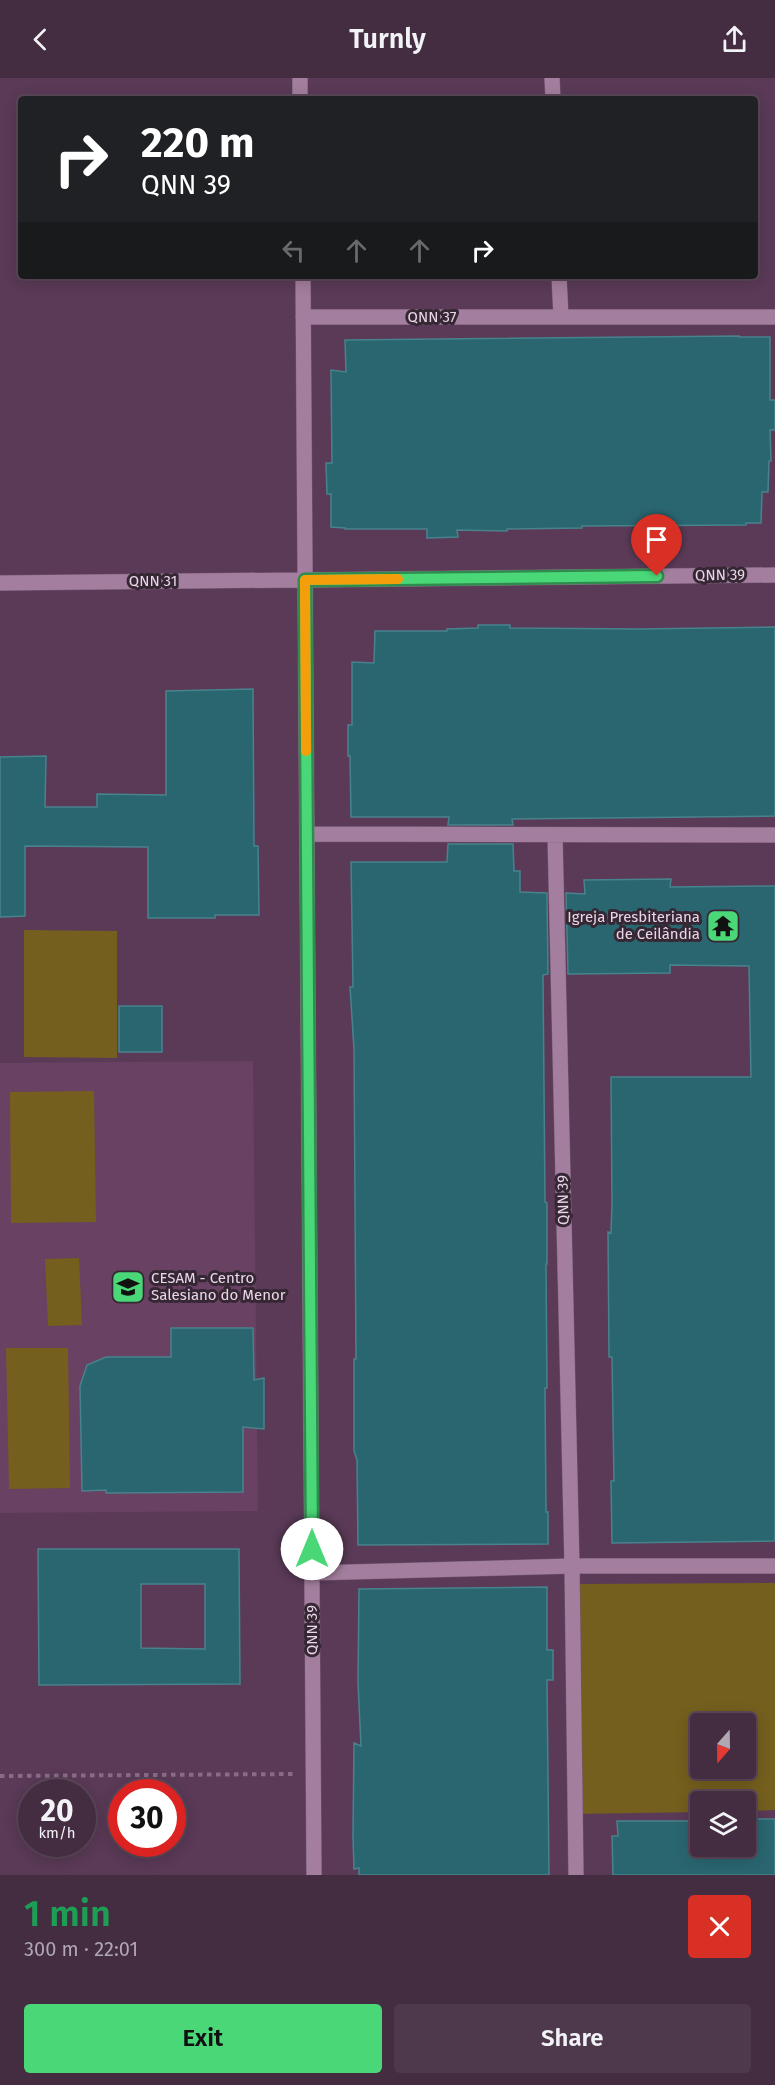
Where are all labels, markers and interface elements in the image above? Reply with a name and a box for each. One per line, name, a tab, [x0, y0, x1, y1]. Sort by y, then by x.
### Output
icon: back	[24, 23, 57, 56]
text: Turnly	[349, 23, 426, 55]
icon: share	[718, 23, 751, 56]
text: 220 m	[141, 118, 254, 168]
icon: right	[42, 120, 120, 198]
text: QNN 39	[141, 169, 231, 201]
icon: left	[277, 234, 310, 267]
icon: ahead	[340, 234, 373, 267]
icon: ahead	[403, 234, 436, 267]
icon: right	[466, 234, 499, 267]
street label: QNN 37	[408, 308, 457, 326]
pin	[631, 514, 682, 576]
icon: arrive	[640, 523, 673, 556]
street label: QNN 39	[695, 566, 745, 584]
street label: QNN 31	[129, 572, 177, 590]
place label: Igreja Presbiteriana de Ceilândia	[567, 908, 700, 943]
temple icon: Igreja Presbiteriana de Ceilândia	[705, 908, 741, 944]
street label: QNN 39	[554, 1175, 572, 1225]
school or university icon: CESAM - Centro Salesiano do Menor	[110, 1269, 146, 1305]
place label: CESAM - Centro Salesiano do Menor	[151, 1269, 286, 1304]
position arrow	[280, 1517, 344, 1581]
street label: QNN 39	[303, 1605, 321, 1655]
north arrow	[690, 1713, 756, 1779]
map controls	[690, 1713, 756, 1857]
speed limit sign: 30	[108, 1779, 186, 1857]
button: layers	[690, 1791, 756, 1857]
text: 20	[40, 1793, 74, 1829]
text: km/h	[38, 1824, 76, 1842]
text: 1 min	[24, 1892, 111, 1936]
button: close	[688, 1895, 751, 1958]
text: 300 m · 22:01	[24, 1937, 138, 1961]
button: Exit	[24, 2004, 382, 2073]
button: Share	[394, 2004, 751, 2073]

